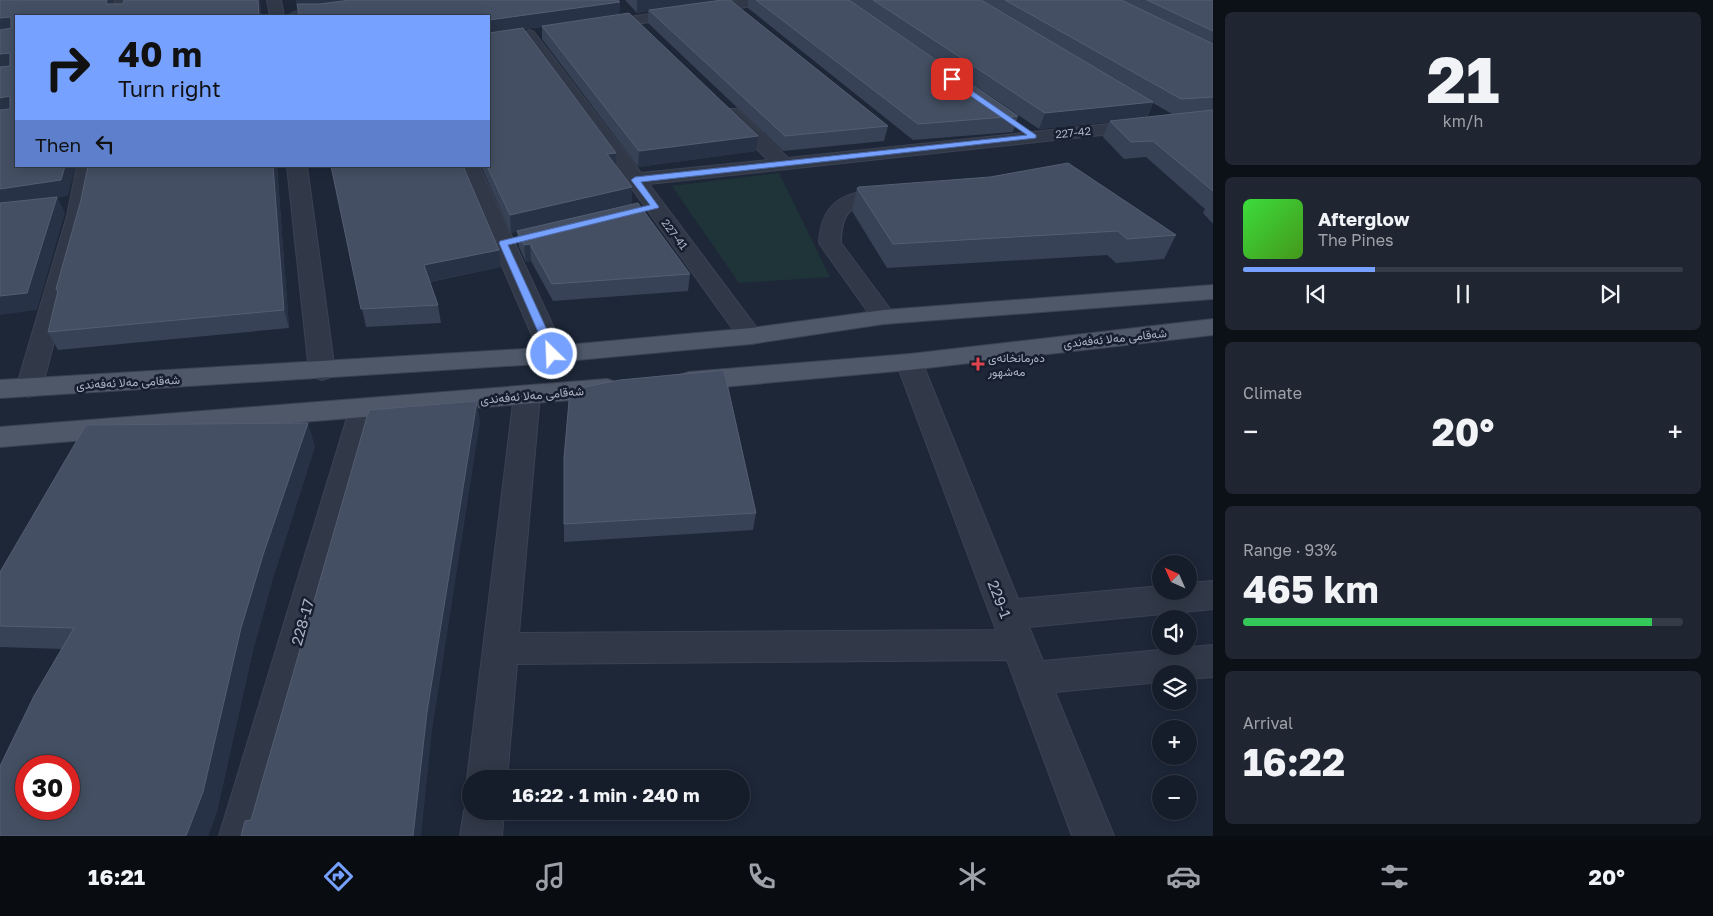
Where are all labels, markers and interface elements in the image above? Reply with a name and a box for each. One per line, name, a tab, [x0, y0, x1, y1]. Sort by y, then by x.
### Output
text: 40 m	[118, 33, 202, 75]
icon: right	[35, 35, 100, 100]
text: 21	[1426, 39, 1500, 117]
pin	[931, 58, 973, 100]
icon: arrive	[938, 65, 966, 93]
text: Turn right	[118, 75, 221, 102]
text: km/h	[1443, 111, 1483, 131]
street label: 227-42	[1054, 124, 1092, 140]
icon: left	[91, 130, 119, 158]
text: Then	[35, 133, 81, 156]
text: Afterglow	[1318, 207, 1409, 230]
street label: 227-41	[659, 216, 691, 252]
text: The Pines	[1318, 230, 1393, 250]
icon: previous	[1302, 280, 1330, 308]
icon: pause	[1449, 280, 1477, 308]
icon: next	[1596, 280, 1624, 308]
street label: شەقامی مەلا ئەفەندی	[1062, 325, 1168, 352]
position arrow	[525, 327, 577, 379]
place label: دەرمانخانەی مەشهور	[987, 350, 1045, 380]
marker: دەرمانخانەی مەشهور	[972, 358, 984, 370]
street label: شەقامی مەلا ئەفەندی	[76, 372, 180, 393]
street label: شەقامی مەلا ئەفەندی	[480, 383, 585, 408]
text: Climate	[1243, 383, 1302, 403]
text: 20°	[1432, 409, 1494, 454]
text: −	[1243, 415, 1258, 448]
text: +	[1668, 415, 1683, 448]
text: Range · 93%	[1243, 540, 1337, 560]
north arrow	[1152, 555, 1198, 600]
map controls	[1152, 555, 1197, 820]
text: 465 km	[1243, 566, 1379, 611]
street label: 229-1	[985, 577, 1015, 621]
street label: 228-17	[287, 597, 317, 647]
button: sound	[1152, 610, 1197, 655]
button: layers	[1152, 665, 1197, 710]
text: Arrival	[1243, 713, 1293, 733]
button: +	[1152, 720, 1197, 765]
text: 16:22	[1243, 739, 1345, 784]
speed limit sign: 30	[15, 755, 80, 820]
button: −	[1152, 775, 1197, 820]
text: 16:22 · 1 min · 240 m	[512, 783, 700, 806]
icon: directions	[321, 859, 356, 894]
icon: music	[533, 859, 568, 894]
icon: phone	[744, 859, 779, 894]
icon: climate	[955, 859, 990, 894]
icon: car	[1166, 859, 1201, 894]
icon: filters	[1377, 859, 1412, 894]
text: 16:21	[88, 863, 145, 890]
text: 20°	[1589, 863, 1625, 890]

